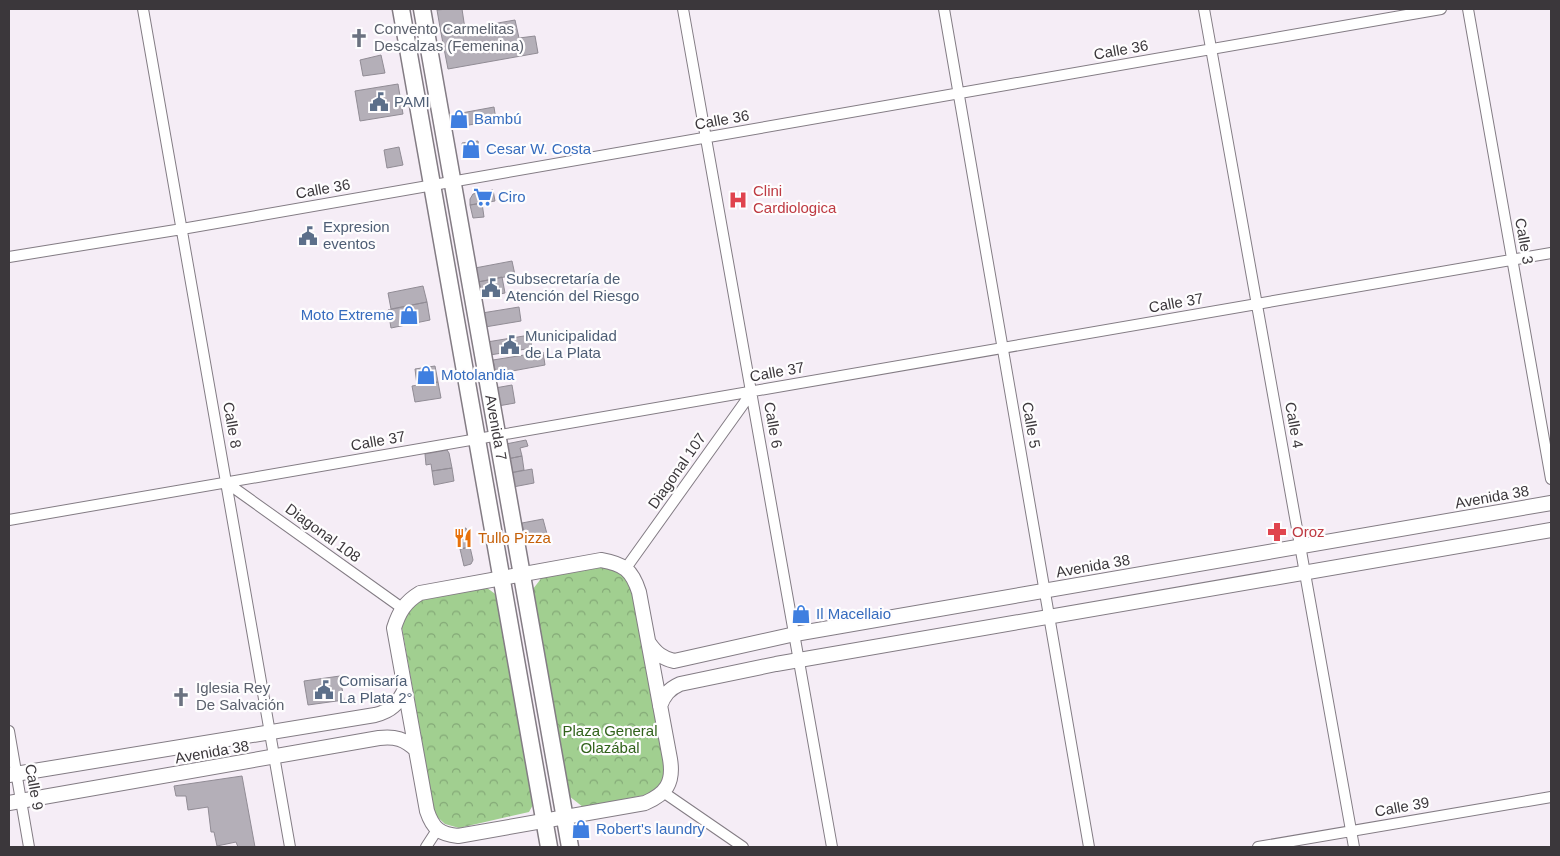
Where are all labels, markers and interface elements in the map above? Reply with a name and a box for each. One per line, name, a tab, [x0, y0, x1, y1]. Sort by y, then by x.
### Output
place label: Convento Carmelitas Descalzas (Femenina)	[374, 20, 524, 54]
church icon: Convento Carmelitas Descalzas (Femenina)	[348, 27, 370, 49]
street label: Calle 36	[1092, 36, 1149, 63]
public building icon: PAMI	[368, 91, 390, 113]
place label: PAMI	[394, 93, 430, 110]
street label: Calle 36	[693, 106, 750, 133]
shop icon: Bambú	[448, 108, 470, 130]
place label: Bambú	[474, 110, 522, 127]
shop icon: Cesar W. Costa	[460, 138, 482, 160]
place label: Cesar W. Costa	[486, 140, 592, 157]
street label: Calle 36	[294, 175, 351, 202]
place label: Clini Cardiologica	[753, 182, 837, 216]
supermarket icon: Ciro	[472, 186, 494, 208]
place label: Ciro	[498, 188, 526, 205]
hospital icon: Clini Cardiologica	[727, 189, 749, 211]
street label: Calle 3	[1512, 216, 1537, 265]
place label: Expresion eventos	[323, 218, 390, 252]
public building icon: Expresion eventos	[297, 225, 319, 247]
place label: Subsecretaría de Atención del Riesgo	[506, 270, 639, 304]
public building icon: Subsecretaría de Atención del Riesgo	[480, 277, 502, 299]
street label: Calle 37	[1147, 289, 1204, 316]
shop icon: Moto Extreme	[398, 304, 420, 326]
place label: Moto Extreme	[301, 306, 394, 323]
place label: Municipalidad de La Plata	[525, 327, 617, 361]
public building icon: Municipalidad de La Plata	[499, 334, 521, 356]
street label: Calle 37	[748, 358, 805, 385]
shop icon: Motolandia	[415, 364, 437, 386]
place label: Motolandia	[441, 366, 515, 383]
street label: Avenida 7	[482, 393, 511, 462]
street label: Calle 8	[220, 400, 245, 449]
street label: Calle 6	[761, 400, 786, 449]
street label: Calle 5	[1019, 400, 1044, 449]
street label: Calle 4	[1282, 400, 1307, 449]
street label: Calle 37	[349, 427, 406, 454]
street label: Diagonal 107	[644, 430, 709, 512]
street label: Avenida 38	[1454, 482, 1530, 511]
street label: Diagonal 108	[283, 500, 364, 565]
pharmacy icon: Oroz	[1266, 521, 1288, 543]
place label: Oroz	[1292, 523, 1325, 540]
restaurant icon: Tullo Pizza	[452, 527, 474, 549]
place label: Tullo Pizza	[478, 529, 551, 546]
street label: Avenida 38	[1055, 551, 1131, 580]
shop icon: Il Macellaio	[790, 603, 812, 625]
place label: Il Macellaio	[816, 605, 891, 622]
place label: Comisaría La Plata 2°	[339, 672, 413, 706]
place label: Iglesia Rey De Salvación	[196, 679, 284, 713]
public building icon: Comisaría La Plata 2°	[313, 679, 335, 701]
church icon: Iglesia Rey De Salvación	[170, 686, 192, 708]
park label: Plaza General Olazábal	[562, 722, 658, 756]
street label: Avenida 38	[174, 737, 250, 766]
street label: Calle 9	[22, 762, 47, 811]
street label: Calle 39	[1373, 793, 1430, 820]
shop icon: Robert's laundry	[570, 818, 592, 840]
place label: Robert's laundry	[596, 820, 705, 837]

